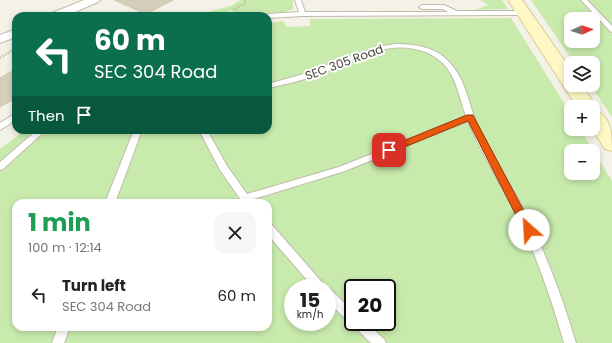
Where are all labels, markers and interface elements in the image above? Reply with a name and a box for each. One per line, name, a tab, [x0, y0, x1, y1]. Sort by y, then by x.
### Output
north arrow	[564, 12, 600, 48]
map controls	[564, 12, 600, 180]
text: 60 m	[94, 21, 166, 60]
icon: left	[28, 28, 80, 80]
street label: SEC 305 Road	[302, 40, 386, 84]
button: layers	[564, 56, 600, 92]
text: SEC 304 Road	[94, 59, 217, 84]
button: +	[564, 100, 600, 136]
icon: arrive	[73, 104, 95, 126]
text: Then	[28, 105, 65, 126]
pin	[372, 133, 406, 167]
icon: arrive	[378, 139, 400, 161]
button: −	[564, 144, 600, 180]
text: 1 min	[28, 206, 91, 239]
position arrow	[508, 209, 550, 251]
button: close	[214, 212, 256, 254]
text: 100 m · 12:14	[28, 238, 102, 257]
text: Turn left	[62, 275, 126, 296]
speed limit sign: 20	[344, 279, 396, 331]
icon: left	[28, 284, 50, 306]
text: 60 m	[218, 285, 256, 306]
text: 15	[300, 286, 320, 314]
text: SEC 304 Road	[62, 297, 151, 316]
text: km/h	[297, 307, 323, 322]

